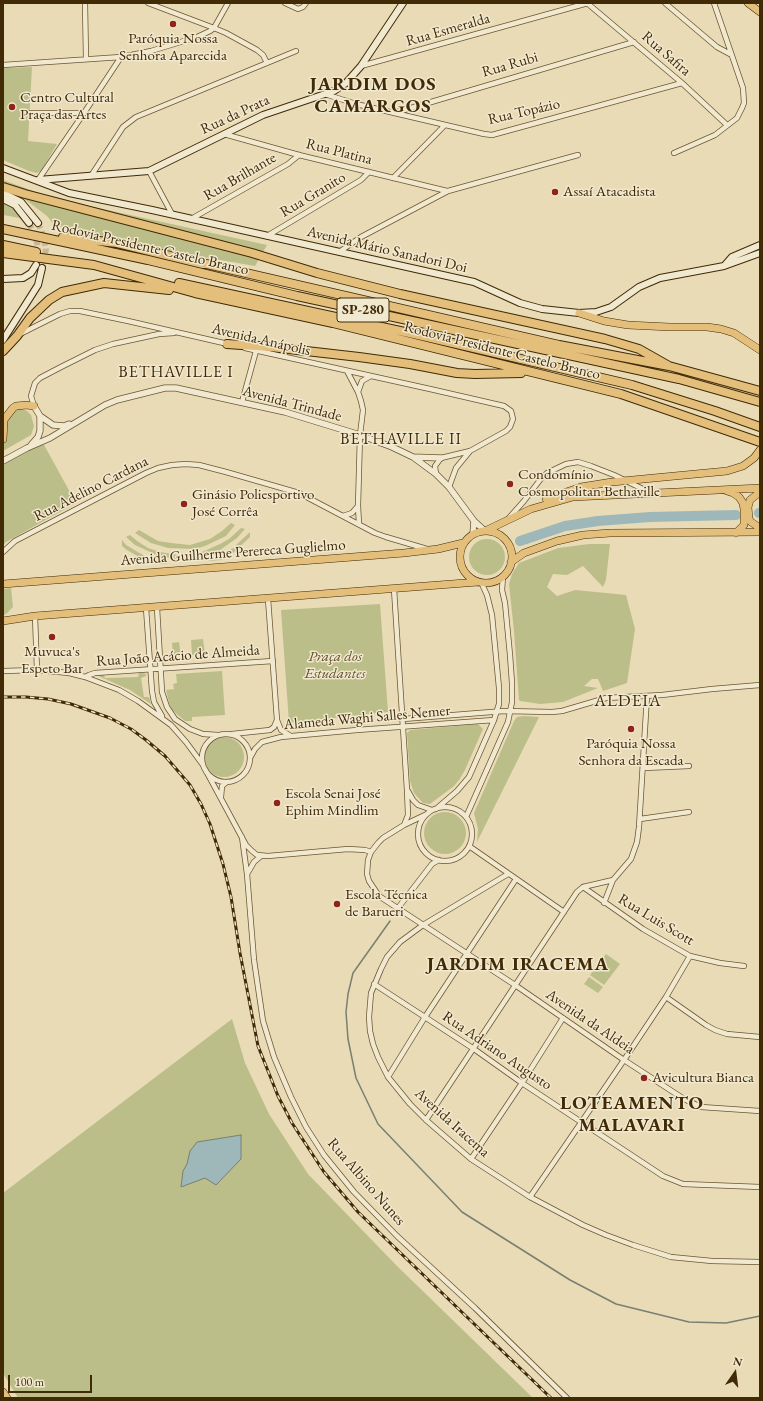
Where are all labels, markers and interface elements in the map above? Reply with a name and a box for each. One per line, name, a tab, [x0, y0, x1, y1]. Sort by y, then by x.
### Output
street label: Rua Esmeralda	[404, 9, 492, 51]
marker: Paróquia Nossa Senhora Aparecida	[168, 19, 178, 29]
street label: Rua Safira	[638, 28, 694, 80]
place label: Paróquia Nossa Senhora Aparecida	[119, 30, 227, 65]
street label: Rua Rubi	[480, 48, 540, 82]
district label: JARDIM DOS CAMARGOS	[309, 74, 437, 118]
place label: Centro Cultural Praça das Artes	[20, 89, 114, 124]
street label: Rua da Prata	[198, 91, 272, 139]
street label: Rua Topázio	[486, 95, 562, 129]
marker: Centro Cultural Praça das Artes	[7, 102, 17, 112]
street label: Rua Platina	[304, 135, 374, 169]
street label: Rua Brilhante	[200, 149, 280, 205]
street label: Rua Granito	[277, 168, 349, 222]
place label: Assaí Atacadista	[563, 183, 655, 201]
marker: Assaí Atacadista	[550, 187, 560, 197]
street label: Rodovia Presidente Castelo Branco	[50, 217, 250, 279]
street label: Avenida Mário Sanadori Doi	[305, 223, 469, 277]
road number: SP-280	[337, 298, 389, 322]
street label: Rodovia Presidente Castelo Branco	[402, 318, 602, 384]
street label: Avenida Anápolis	[210, 320, 312, 360]
district label: BETHAVILLE I	[118, 363, 234, 383]
street label: Avenida Trindade	[241, 382, 343, 426]
district label: BETHAVILLE II	[340, 430, 462, 450]
street label: Rua Adelino Cardana	[31, 452, 151, 526]
place label: Condomínio Cosmopolitan Bethaville	[518, 466, 660, 501]
marker: Condomínio Cosmopolitan Bethaville	[505, 479, 515, 489]
place label: Ginásio Poliesportivo José Corrêa	[192, 486, 314, 521]
marker: Ginásio Poliesportivo José Corrêa	[179, 499, 189, 509]
street label: Avenida Guilherme Perereca Guglielmo	[120, 536, 346, 570]
marker: Muvuca's Espeto Bar	[47, 632, 57, 642]
street label: Rua João Acácio de Almeida	[96, 641, 260, 671]
place label: Muvuca's Espeto Bar	[21, 643, 83, 678]
park label: Praça dos Estudantes	[305, 648, 365, 683]
district label: ALDEIA	[594, 691, 662, 711]
street label: Alameda Waghi Salles Nemer	[283, 702, 451, 734]
marker: Paróquia Nossa Senhora da Escada	[626, 724, 636, 734]
place label: Paróquia Nossa Senhora da Escada	[578, 735, 684, 770]
place label: Escola Senai José Ephim Mindlim	[285, 785, 381, 820]
marker: Escola Senai José Ephim Mindlim	[272, 798, 282, 808]
place label: Escola Técnica de Barueri	[345, 886, 427, 921]
street label: Rua Luis Scott	[615, 890, 697, 950]
marker: Escola Técnica de Barueri	[332, 899, 342, 909]
district label: JARDIM IRACEMA	[427, 954, 609, 976]
street label: Avenida da Aldeia	[542, 986, 638, 1058]
street label: Rua Adriano Augusto	[439, 1008, 555, 1094]
place label: Avicultura Bianca	[652, 1069, 754, 1087]
marker: Avicultura Bianca	[639, 1073, 649, 1083]
street label: Avenida Iracema	[411, 1085, 493, 1161]
district label: LOTEAMENTO MALAVARI	[560, 1093, 704, 1137]
street label: Rua Albino Nunes	[323, 1135, 409, 1229]
north arrow	[715, 1353, 755, 1393]
text: N	[732, 1353, 744, 1369]
scale bar	[10, 1367, 94, 1393]
text: 100 m	[15, 1374, 44, 1390]

